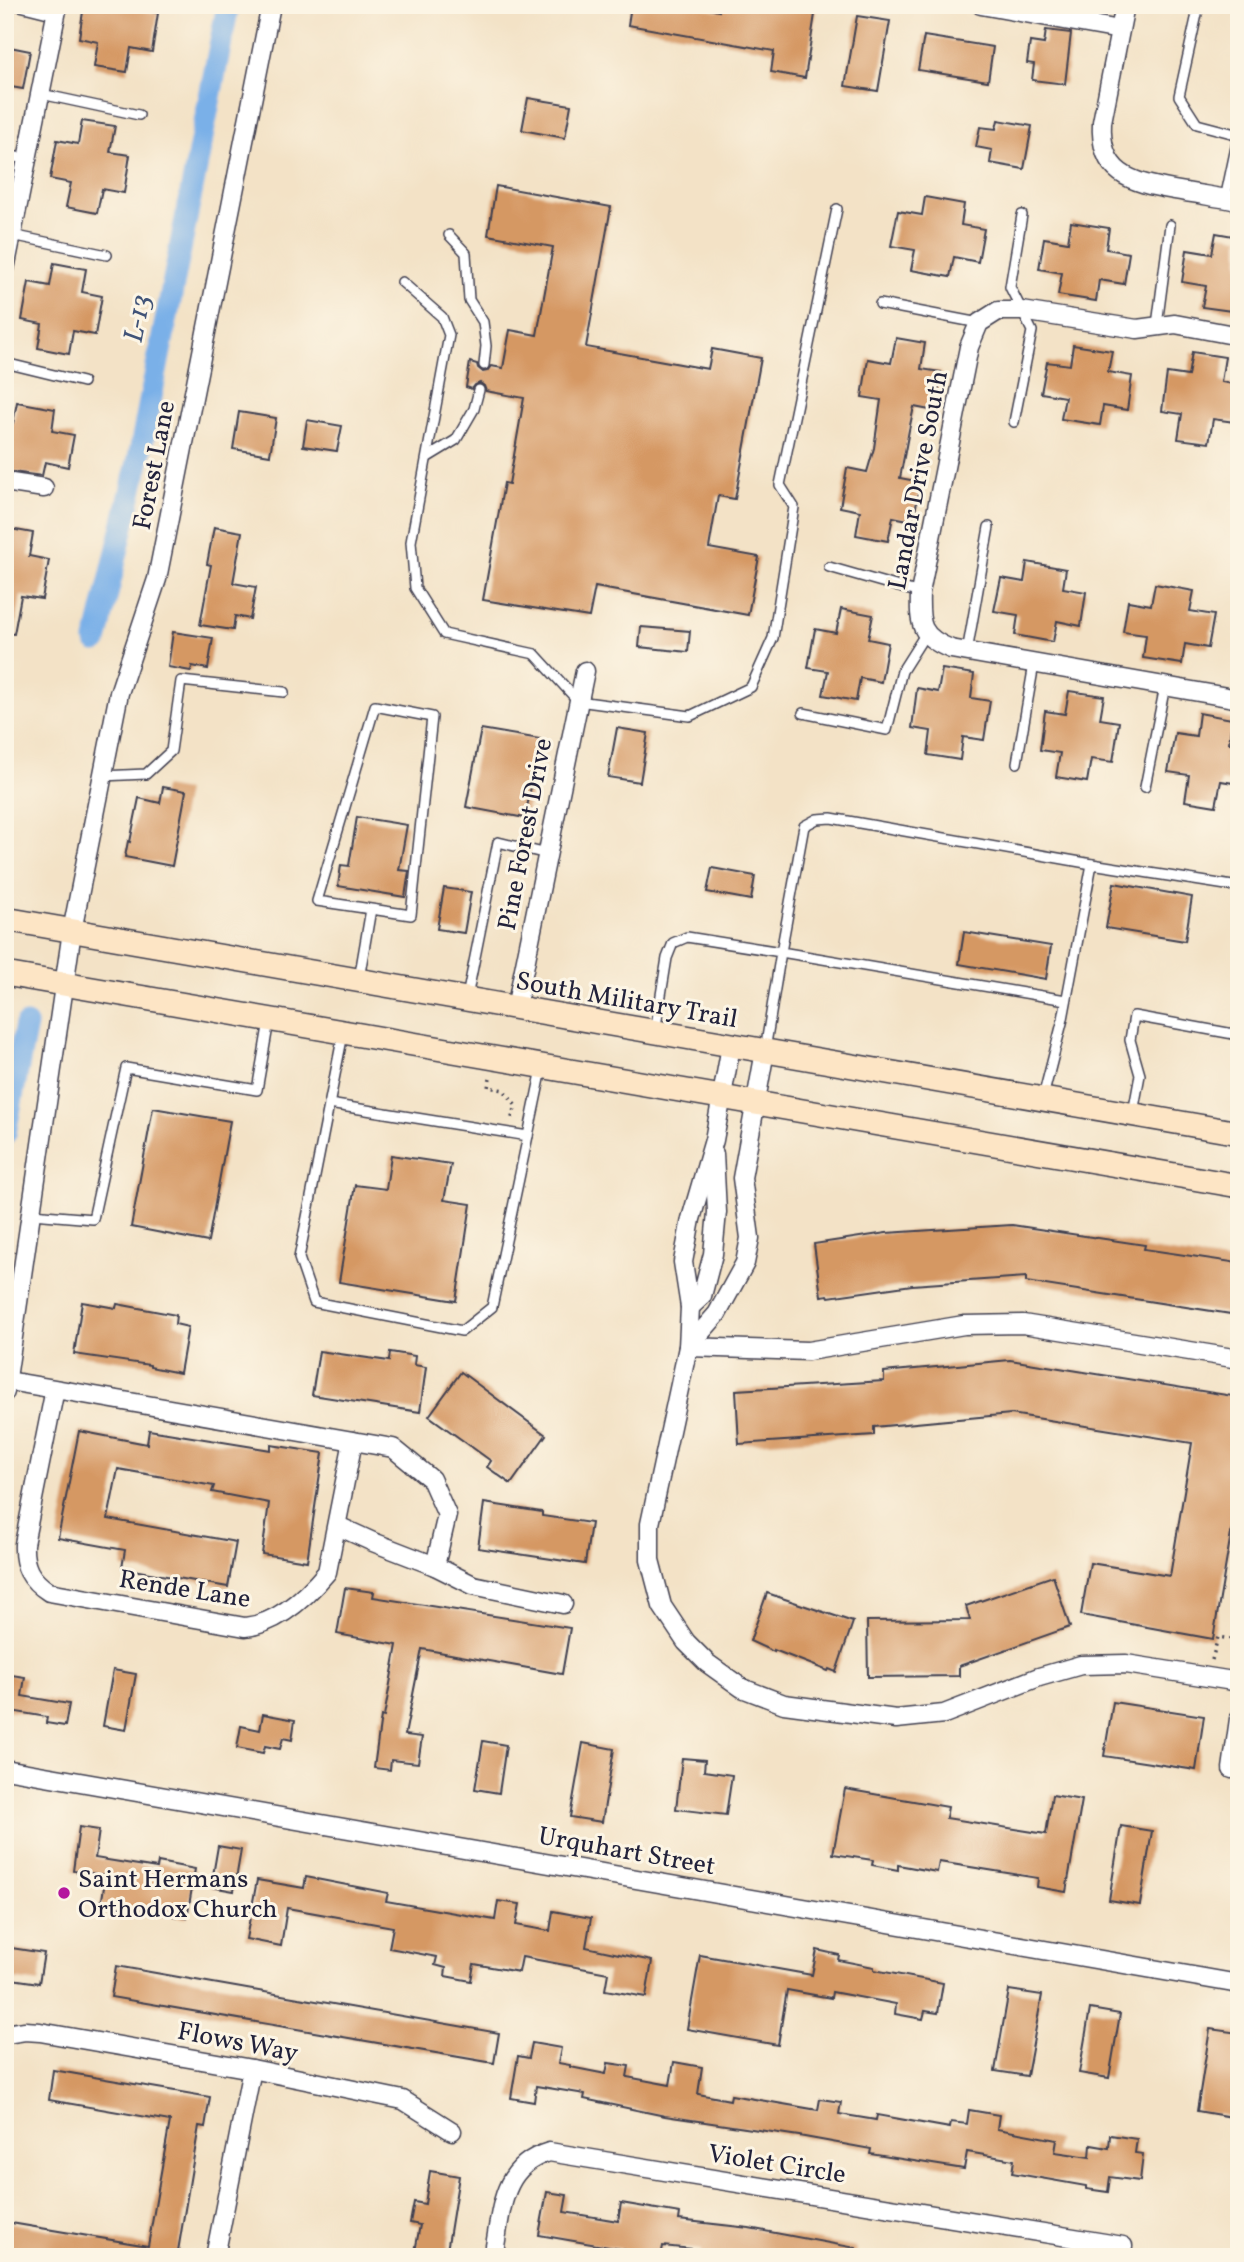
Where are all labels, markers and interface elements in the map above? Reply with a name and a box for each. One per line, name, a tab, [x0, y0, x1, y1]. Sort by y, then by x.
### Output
water label: L-13	[115, 291, 162, 346]
street label: Landar Drive South	[880, 368, 958, 593]
street label: Forest Lane	[125, 398, 185, 533]
street label: Pine Forest Drive	[490, 735, 562, 934]
street label: South Military Trail	[513, 964, 740, 1038]
street label: Rende Lane	[116, 1562, 253, 1618]
street label: Urquhart Street	[535, 1819, 718, 1885]
place label: Saint Hermans Orthodox Church	[78, 1862, 278, 1928]
marker: Saint Hermans Orthodox Church	[56, 1885, 72, 1901]
street label: Flows Way	[174, 2014, 301, 2072]
street label: Violet Circle	[705, 2136, 848, 2194]

